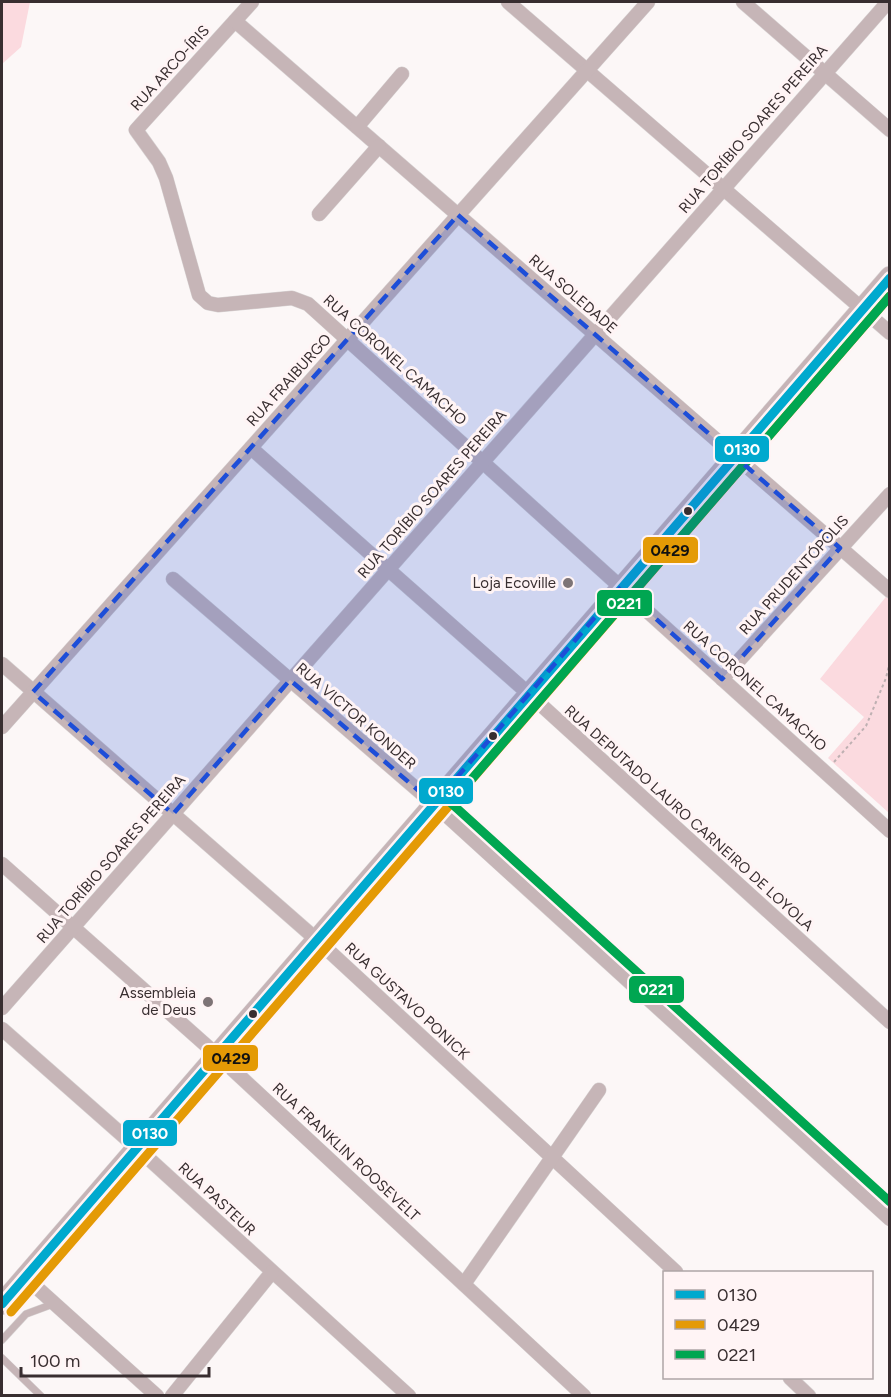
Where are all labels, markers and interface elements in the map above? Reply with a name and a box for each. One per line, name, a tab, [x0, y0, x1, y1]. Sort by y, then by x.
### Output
street label: RUA ARCO-ÍRIS	[127, 22, 213, 114]
street label: RUA TORÍBIO SOARES PEREIRA	[675, 41, 831, 217]
street label: RUA SOLEDADE	[525, 251, 621, 337]
street label: RUA CORONEL CAMACHO	[320, 291, 470, 429]
street label: RUA FRAIBURGO	[243, 330, 335, 430]
street label: RUA TORÍBIO SOARES PEREIRA	[354, 406, 510, 582]
line badge: 0130	[714, 435, 770, 463]
text: 0130	[724, 440, 760, 459]
unlabelled marker	[682, 505, 694, 517]
street label: RUA PRUDENTÓPOLIS	[736, 512, 852, 638]
line badge: 0429	[642, 536, 699, 564]
text: 0429	[650, 541, 690, 560]
place label: Loja Ecoville	[473, 574, 556, 592]
marker: Loja Ecoville	[561, 576, 575, 590]
line badge: 0221	[596, 589, 653, 617]
text: 0221	[606, 594, 642, 613]
street label: RUA CORONEL CAMACHO	[680, 617, 830, 755]
street label: RUA VICTOR KONDER	[292, 659, 420, 773]
street label: RUA DEPUTADO LAURO CARNEIRO DE LOYOLA	[561, 701, 817, 935]
unlabelled marker	[487, 730, 499, 742]
street label: RUA TORÍBIO SOARES PEREIRA	[33, 771, 189, 947]
line badge: 0130	[418, 777, 474, 805]
text: 0130	[428, 782, 464, 801]
street label: RUA GUSTAVO PONICK	[341, 939, 474, 1064]
line badge: 0221	[628, 975, 685, 1004]
text: 0221	[638, 980, 674, 999]
place label: Assembleia de Deus	[120, 984, 196, 1019]
marker: Assembleia de Deus	[201, 995, 215, 1009]
unlabelled marker	[247, 1008, 259, 1020]
line badge: 0429	[202, 1044, 259, 1072]
text: 0429	[211, 1049, 251, 1068]
street label: RUA FRANKLIN ROOSEVELT	[269, 1079, 424, 1225]
line badge: 0130	[122, 1119, 178, 1147]
text: 0130	[132, 1124, 168, 1143]
street label: RUA PASTEUR	[175, 1159, 259, 1239]
legend	[663, 1271, 873, 1379]
text: 0130	[717, 1284, 757, 1306]
text: 0429	[717, 1314, 760, 1336]
scale bar	[21, 1340, 208, 1378]
text: 0221	[717, 1344, 756, 1366]
text: 100 m	[30, 1350, 80, 1372]

